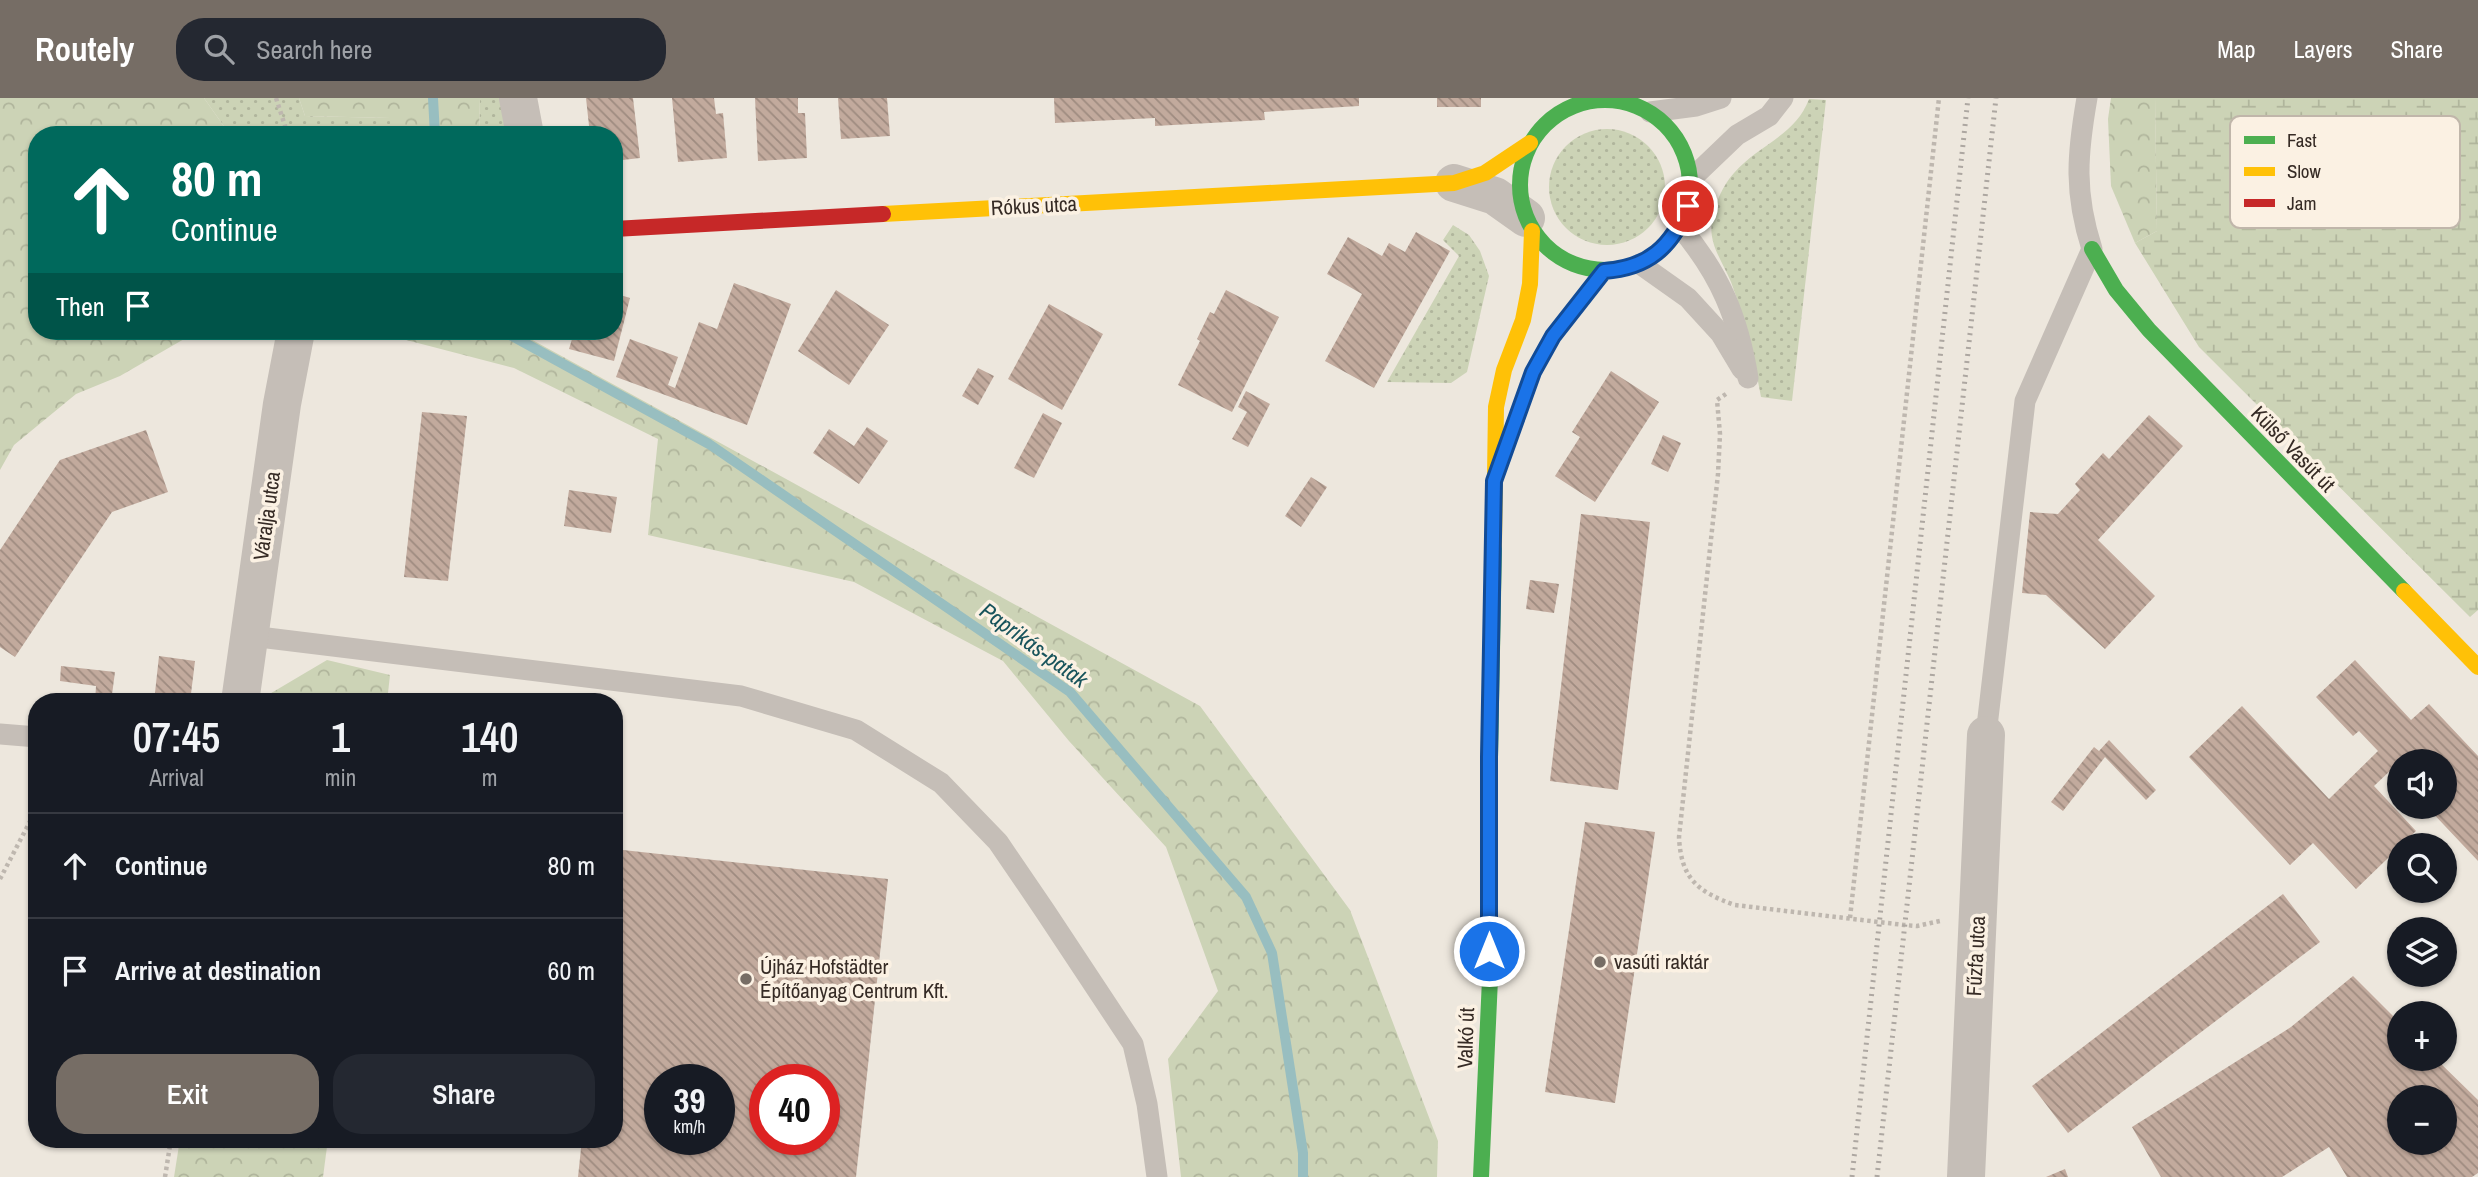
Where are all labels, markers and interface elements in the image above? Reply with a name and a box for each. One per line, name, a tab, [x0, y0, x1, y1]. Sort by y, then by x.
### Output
search box	[176, 18, 666, 81]
text: Routely	[35, 27, 134, 71]
icon: search	[200, 30, 238, 68]
text: Search here	[256, 32, 372, 67]
text: Map	[2217, 33, 2255, 65]
text: Layers	[2293, 33, 2352, 65]
text: Share	[2390, 33, 2443, 65]
legend	[2230, 116, 2460, 228]
text: Fast	[2287, 127, 2317, 153]
text: 80 m	[171, 145, 263, 211]
icon: ahead	[56, 154, 147, 245]
text: Slow	[2287, 158, 2322, 184]
pin	[1658, 176, 1718, 236]
icon: arrive	[1669, 187, 1707, 225]
street label: Rókus utca	[990, 189, 1078, 222]
text: Jam	[2287, 190, 2316, 216]
text: Continue	[171, 208, 278, 251]
icon: arrive	[119, 287, 157, 325]
text: Then	[56, 289, 105, 324]
street label: Külső Vasút út	[2245, 399, 2342, 498]
street label: Váralja utca	[246, 469, 287, 562]
water label: Paprikás-patak	[974, 595, 1096, 695]
text: 07:45	[133, 709, 220, 765]
text: 1	[331, 709, 350, 765]
text: 140	[461, 709, 518, 765]
map controls	[2387, 749, 2457, 1155]
button: sound	[2387, 749, 2457, 819]
text: Arrival	[149, 762, 204, 793]
text: min	[325, 762, 356, 793]
text: m	[482, 762, 497, 793]
button: search	[2387, 833, 2457, 903]
icon: ahead	[56, 847, 94, 885]
text: Continue	[115, 848, 207, 883]
text: 80 m	[548, 848, 595, 883]
position arrow	[1452, 914, 1526, 988]
street label: Fűzfa utca	[1959, 915, 1992, 997]
button: layers	[2387, 917, 2457, 987]
place label: vasúti raktár	[1614, 947, 1709, 976]
icon: arrive	[56, 952, 94, 990]
place label: Újház Hofstädter Építőanyag Centrum Kft.	[760, 952, 949, 1005]
text: Arrive at destination	[115, 953, 321, 988]
text: 60 m	[548, 953, 595, 988]
marker: vasúti raktár	[1592, 954, 1608, 970]
marker: Újház Hofstädter Építőanyag Centrum Kft.	[738, 971, 754, 987]
button: +	[2387, 1001, 2457, 1071]
street label: Valkó út	[1450, 1007, 1481, 1069]
button: Exit	[56, 1054, 319, 1134]
button: Share	[333, 1054, 595, 1134]
speed limit sign: 40	[749, 1064, 840, 1155]
text: 39	[674, 1077, 705, 1124]
button: −	[2387, 1085, 2457, 1155]
text: km/h	[674, 1114, 706, 1139]

